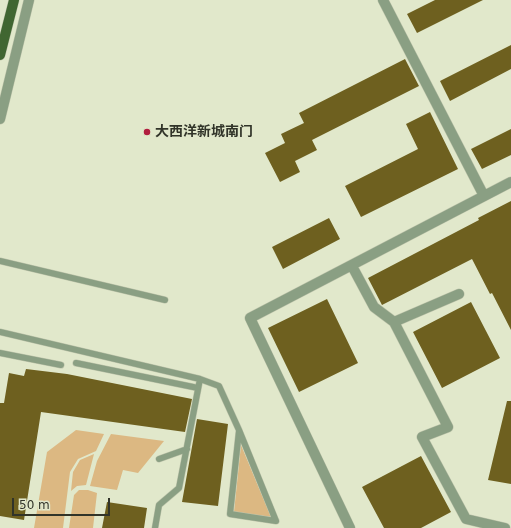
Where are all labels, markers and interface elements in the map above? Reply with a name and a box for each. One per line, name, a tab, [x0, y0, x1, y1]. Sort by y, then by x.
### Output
place label: 大西洋新城南门	[155, 124, 253, 140]
marker: 大西洋新城南门	[142, 127, 152, 137]
scale bar	[14, 490, 112, 516]
text: 50 m	[19, 498, 50, 512]

